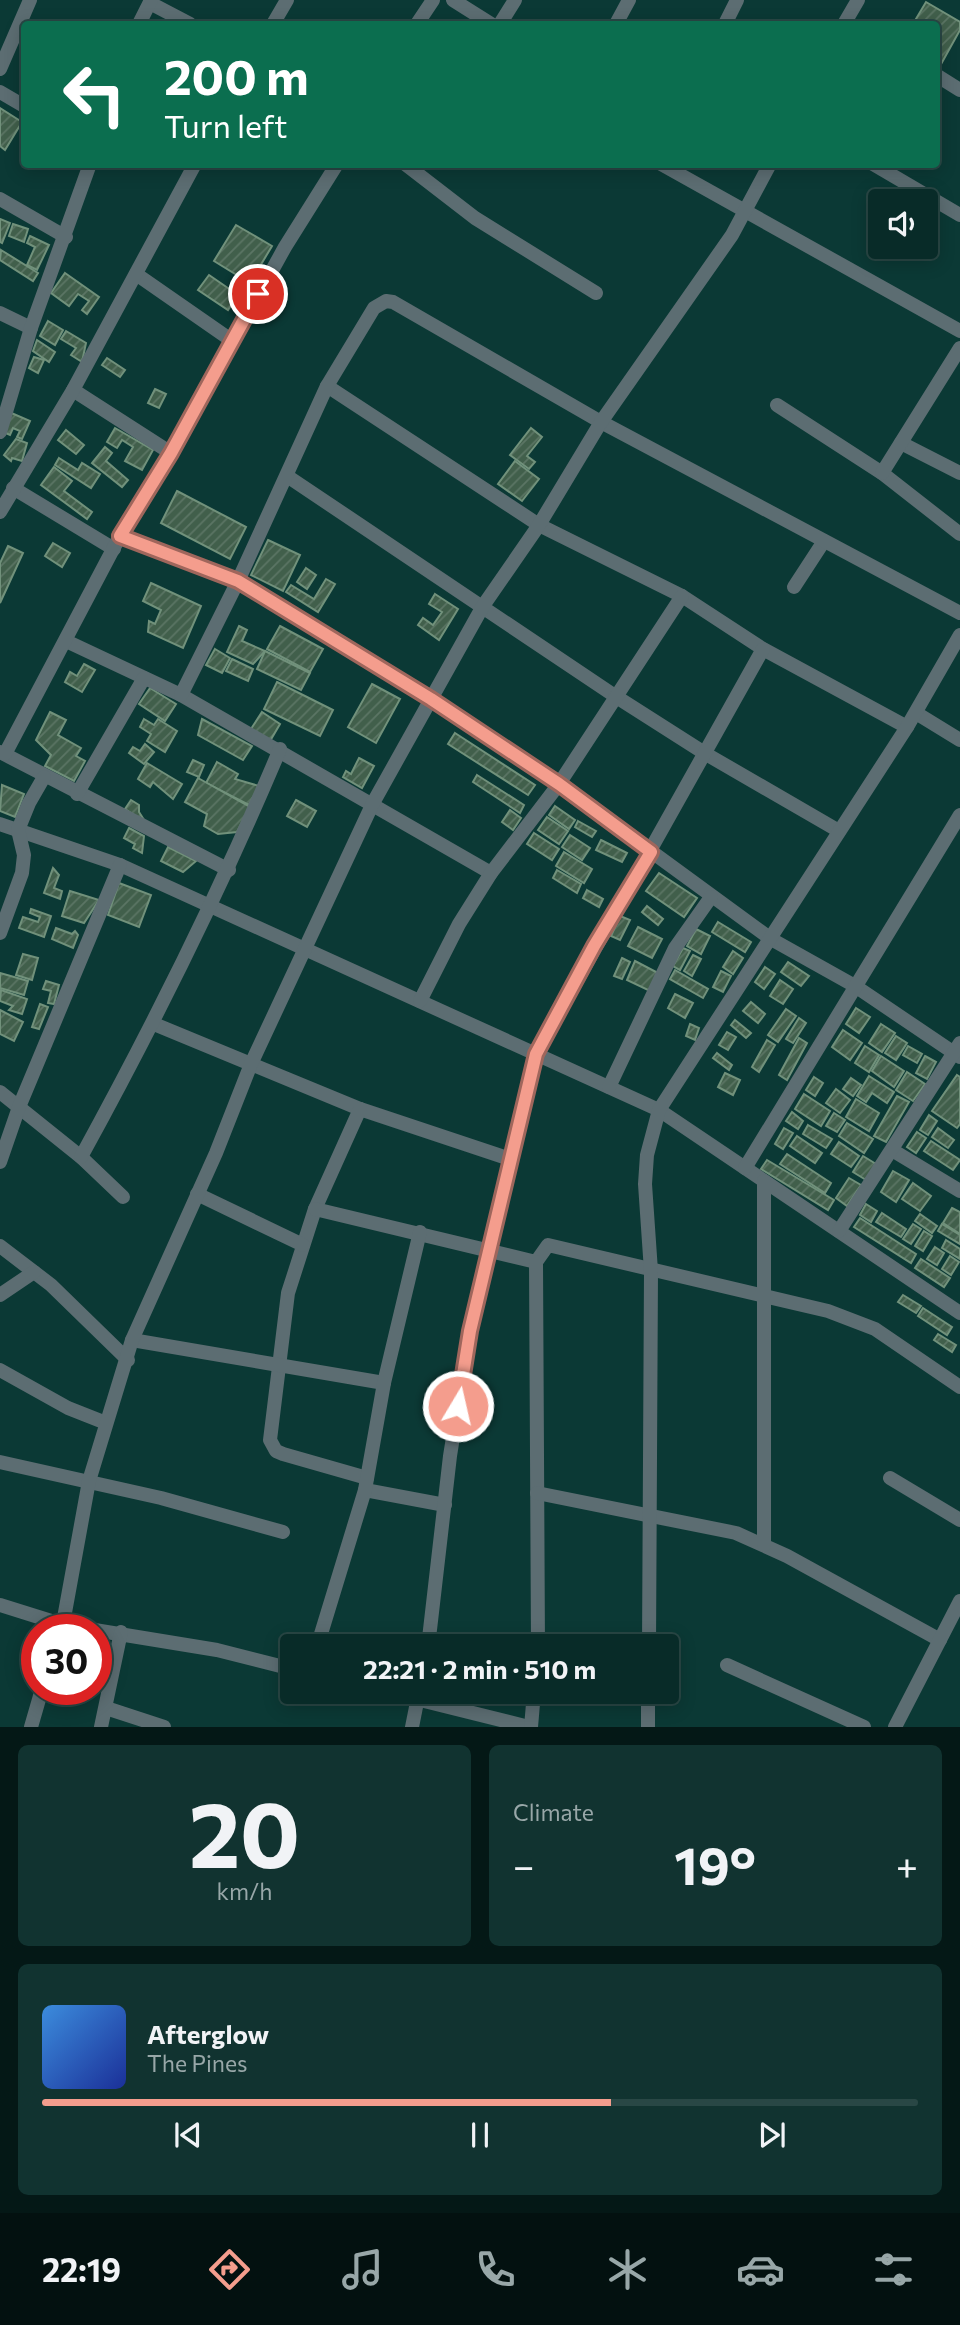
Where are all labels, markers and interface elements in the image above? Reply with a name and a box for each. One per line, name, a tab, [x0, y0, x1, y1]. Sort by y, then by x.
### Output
text: 200 m	[164, 45, 309, 105]
icon: left	[49, 49, 140, 140]
text: Turn left	[164, 105, 288, 145]
map controls	[868, 189, 938, 259]
button: sound	[868, 189, 938, 259]
pin	[228, 264, 288, 324]
icon: arrive	[239, 275, 277, 313]
position arrow	[421, 1369, 495, 1443]
speed limit sign: 30	[21, 1614, 112, 1705]
text: 22:21 · 2 min · 510 m	[363, 1653, 596, 1684]
text: 20	[189, 1775, 300, 1887]
text: Climate	[513, 1798, 594, 1826]
text: 19°	[674, 1832, 756, 1896]
text: −	[513, 1841, 535, 1888]
text: +	[896, 1841, 918, 1888]
text: km/h	[217, 1877, 272, 1905]
text: Afterglow	[147, 2018, 269, 2049]
text: The Pines	[147, 2049, 248, 2077]
icon: previous	[169, 2116, 207, 2154]
icon: pause	[461, 2116, 499, 2154]
icon: next	[753, 2116, 791, 2154]
icon: directions	[205, 2245, 254, 2294]
icon: music	[338, 2245, 387, 2294]
icon: phone	[471, 2245, 520, 2294]
icon: climate	[603, 2245, 652, 2294]
icon: car	[736, 2245, 785, 2294]
icon: filters	[869, 2245, 918, 2294]
text: 22:19	[42, 2249, 121, 2289]

